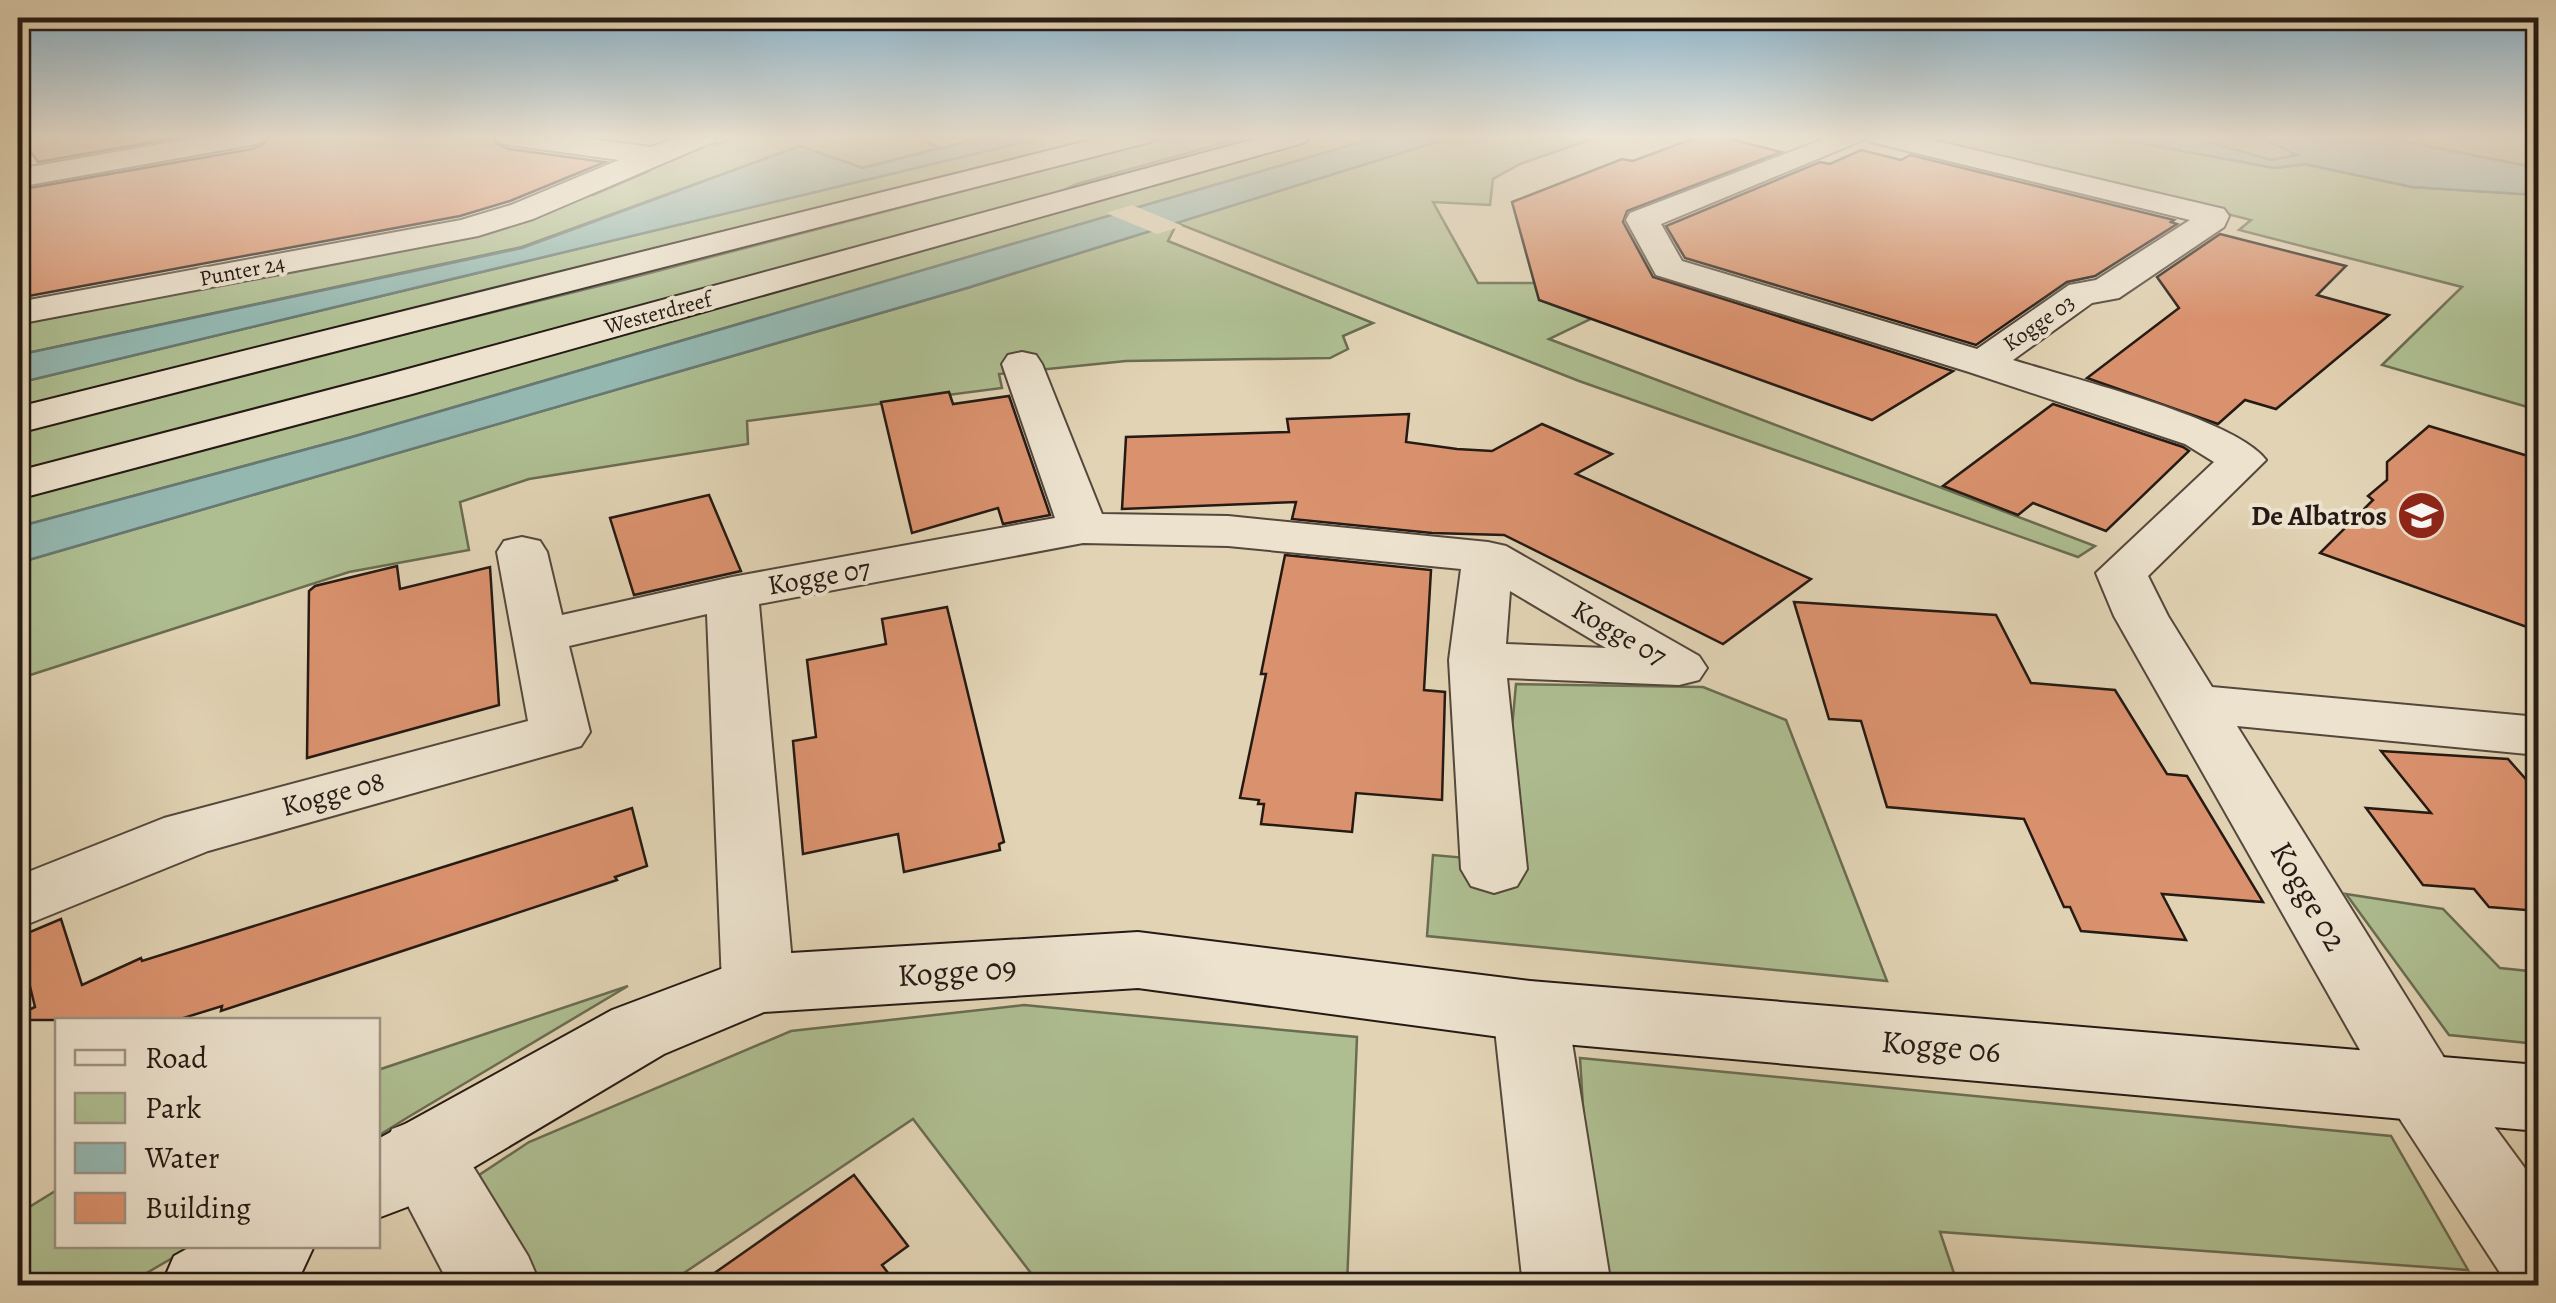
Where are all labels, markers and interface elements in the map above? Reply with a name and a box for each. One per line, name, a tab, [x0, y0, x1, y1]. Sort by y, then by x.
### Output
street label: Punter 24	[197, 248, 287, 294]
street label: Westerdreef	[600, 284, 718, 342]
street label: Kogge 03	[1997, 287, 2081, 359]
school or university icon: De Albatros	[2396, 490, 2448, 542]
place label: De Albatros	[2251, 497, 2387, 535]
street label: Kogge 07	[765, 549, 874, 605]
street label: Kogge 07	[1565, 591, 1674, 675]
street label: Kogge 08	[277, 762, 389, 826]
street label: Kogge 02	[2260, 833, 2358, 959]
street label: Kogge 09	[896, 945, 1018, 997]
legend	[55, 1018, 380, 1248]
street label: Kogge 06	[1879, 1019, 2003, 1073]
text: Road	[145, 1038, 208, 1078]
text: Park	[145, 1088, 201, 1128]
text: Water	[144, 1138, 219, 1178]
text: Building	[145, 1188, 251, 1228]

